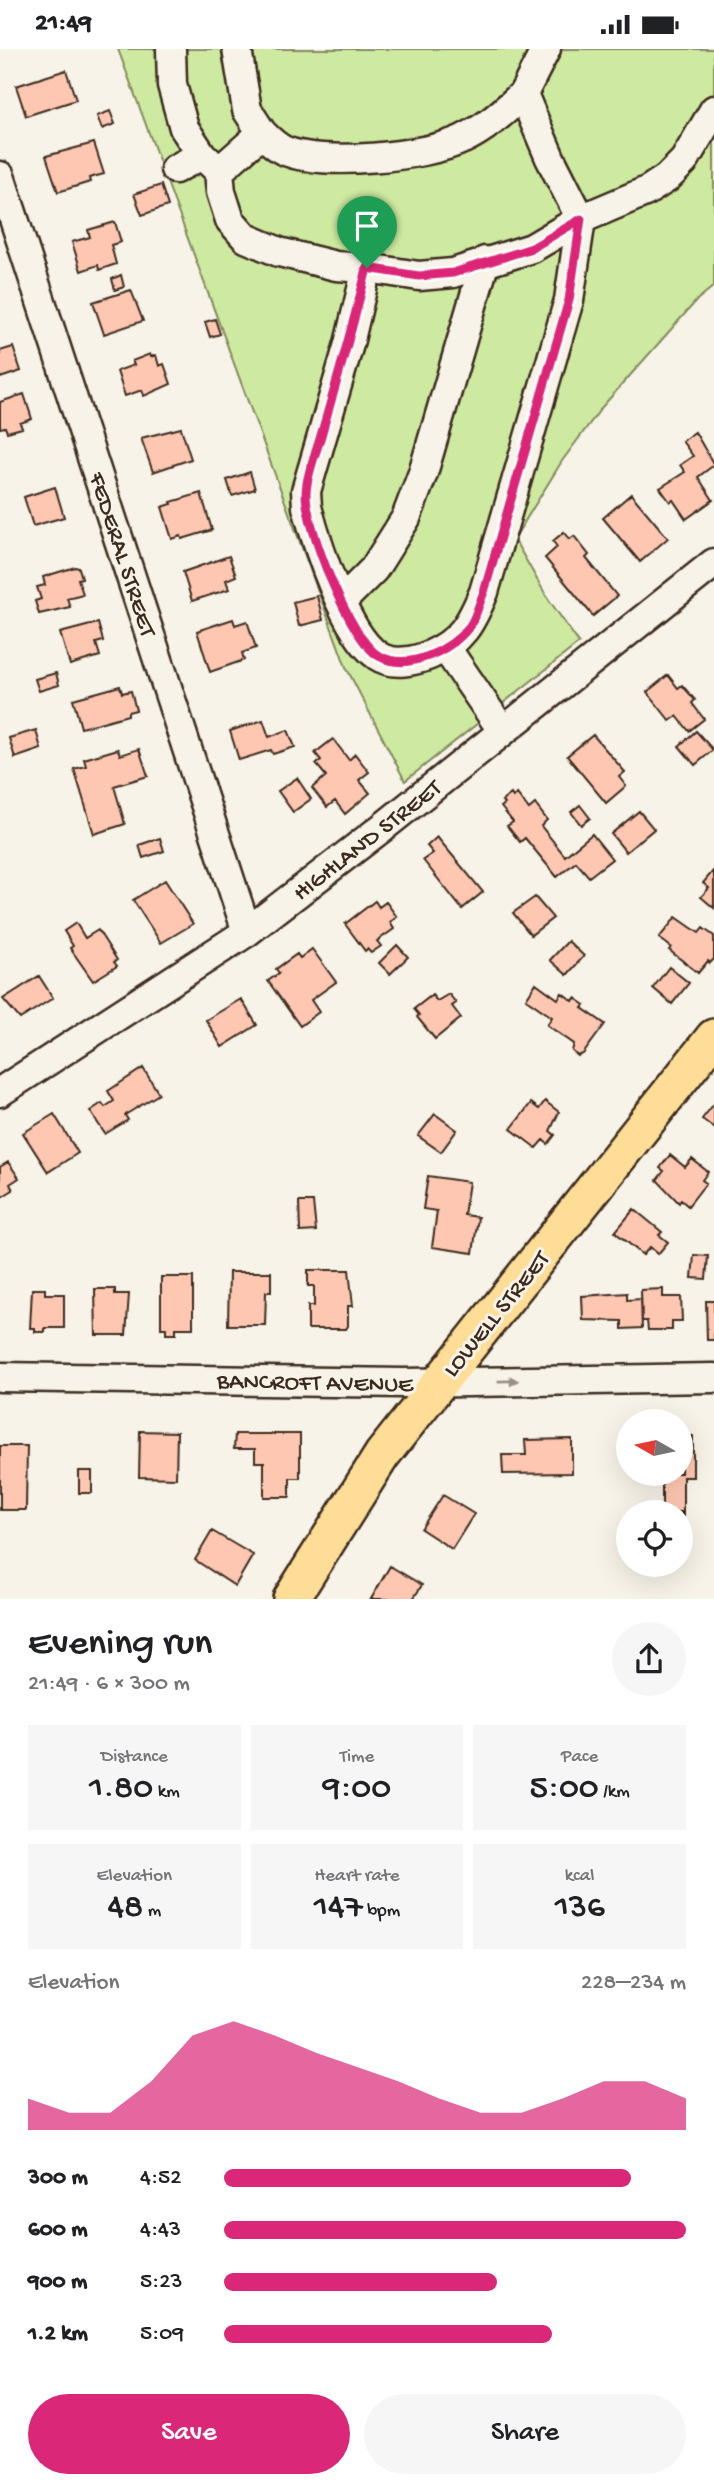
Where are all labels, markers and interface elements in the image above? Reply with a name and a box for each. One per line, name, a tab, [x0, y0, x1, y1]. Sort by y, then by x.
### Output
text: 21:49	[35, 9, 92, 40]
pin	[337, 196, 397, 268]
icon: arrive	[348, 207, 386, 245]
street label: FEDERAL STREET	[80, 468, 161, 643]
street label: HIGHLAND STREET	[288, 774, 450, 909]
street label: LOWELL STREET	[438, 1245, 559, 1384]
street label: BANCROFT AVENUE	[216, 1368, 414, 1401]
one-way arrow	[497, 1375, 519, 1387]
north arrow	[616, 1409, 693, 1486]
map controls	[616, 1409, 693, 1577]
button: locate	[616, 1500, 693, 1577]
button: share	[612, 1622, 686, 1696]
text: Evening run	[28, 1623, 212, 1667]
text: 21:49 · 6 × 300 m	[28, 1671, 190, 1698]
text: Distance	[101, 1746, 168, 1769]
text: Time	[340, 1746, 374, 1769]
text: Pace	[561, 1746, 598, 1769]
text: 1.80	[89, 1769, 153, 1810]
text: 9:00	[323, 1769, 391, 1810]
text: 5:00	[530, 1769, 599, 1810]
text: km	[153, 1781, 180, 1804]
text: /km	[599, 1781, 630, 1804]
text: Elevation	[97, 1865, 172, 1888]
text: Heart rate	[314, 1865, 400, 1888]
text: kcal	[565, 1865, 595, 1888]
text: 48	[107, 1888, 143, 1929]
text: 147	[314, 1888, 363, 1929]
text: 136	[555, 1888, 605, 1929]
text: m	[143, 1900, 161, 1923]
text: bpm	[363, 1900, 400, 1923]
text: Elevation	[28, 1970, 119, 1997]
text: 228–234 m	[581, 1970, 686, 1997]
text: 300 m	[28, 2165, 88, 2192]
text: 4:52	[140, 2165, 181, 2192]
text: 600 m	[28, 2217, 88, 2244]
text: 4:43	[140, 2217, 181, 2244]
text: 900 m	[28, 2269, 87, 2296]
text: 5:23	[140, 2269, 183, 2296]
text: 1.2 km	[28, 2321, 88, 2348]
text: 5:09	[140, 2321, 184, 2348]
button: Save	[28, 2394, 350, 2474]
button: Share	[364, 2394, 686, 2474]

